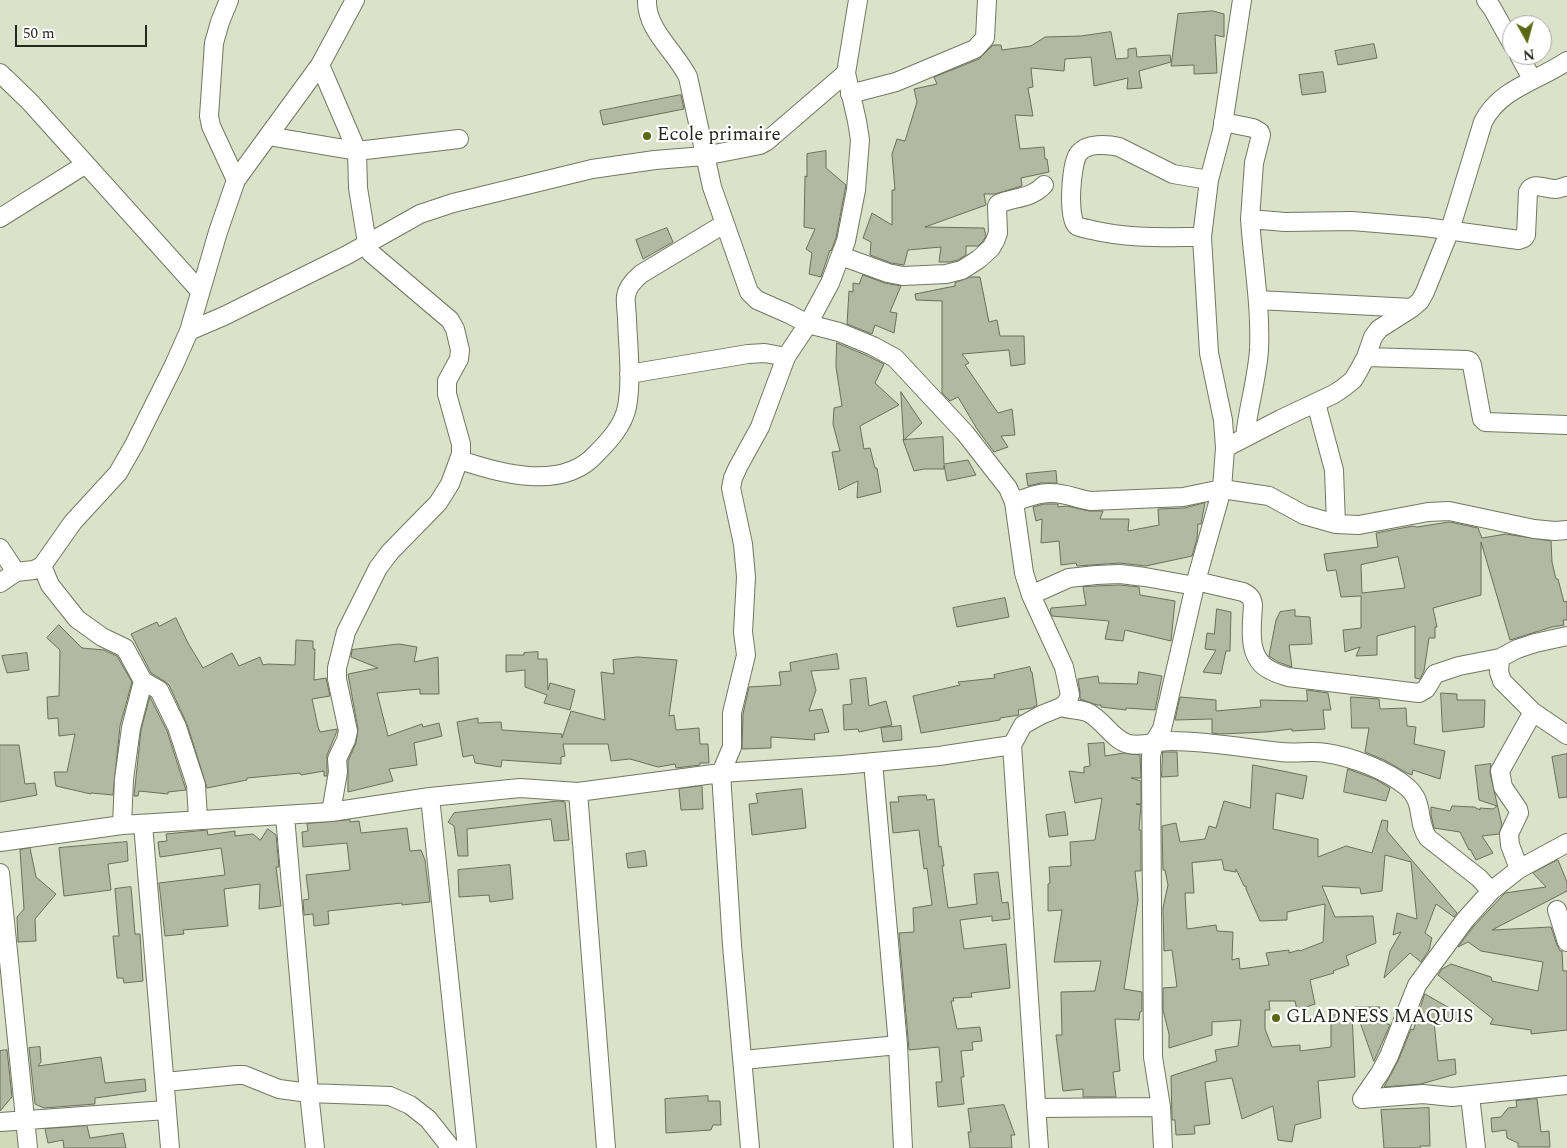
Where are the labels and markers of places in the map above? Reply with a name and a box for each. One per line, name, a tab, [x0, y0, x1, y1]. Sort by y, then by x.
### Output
place label: Ecole primaire	[657, 125, 781, 147]
marker: Ecole primaire	[641, 130, 653, 142]
place label: GLADNESS MAQUIS	[1286, 1007, 1473, 1029]
marker: GLADNESS MAQUIS	[1270, 1012, 1282, 1024]

